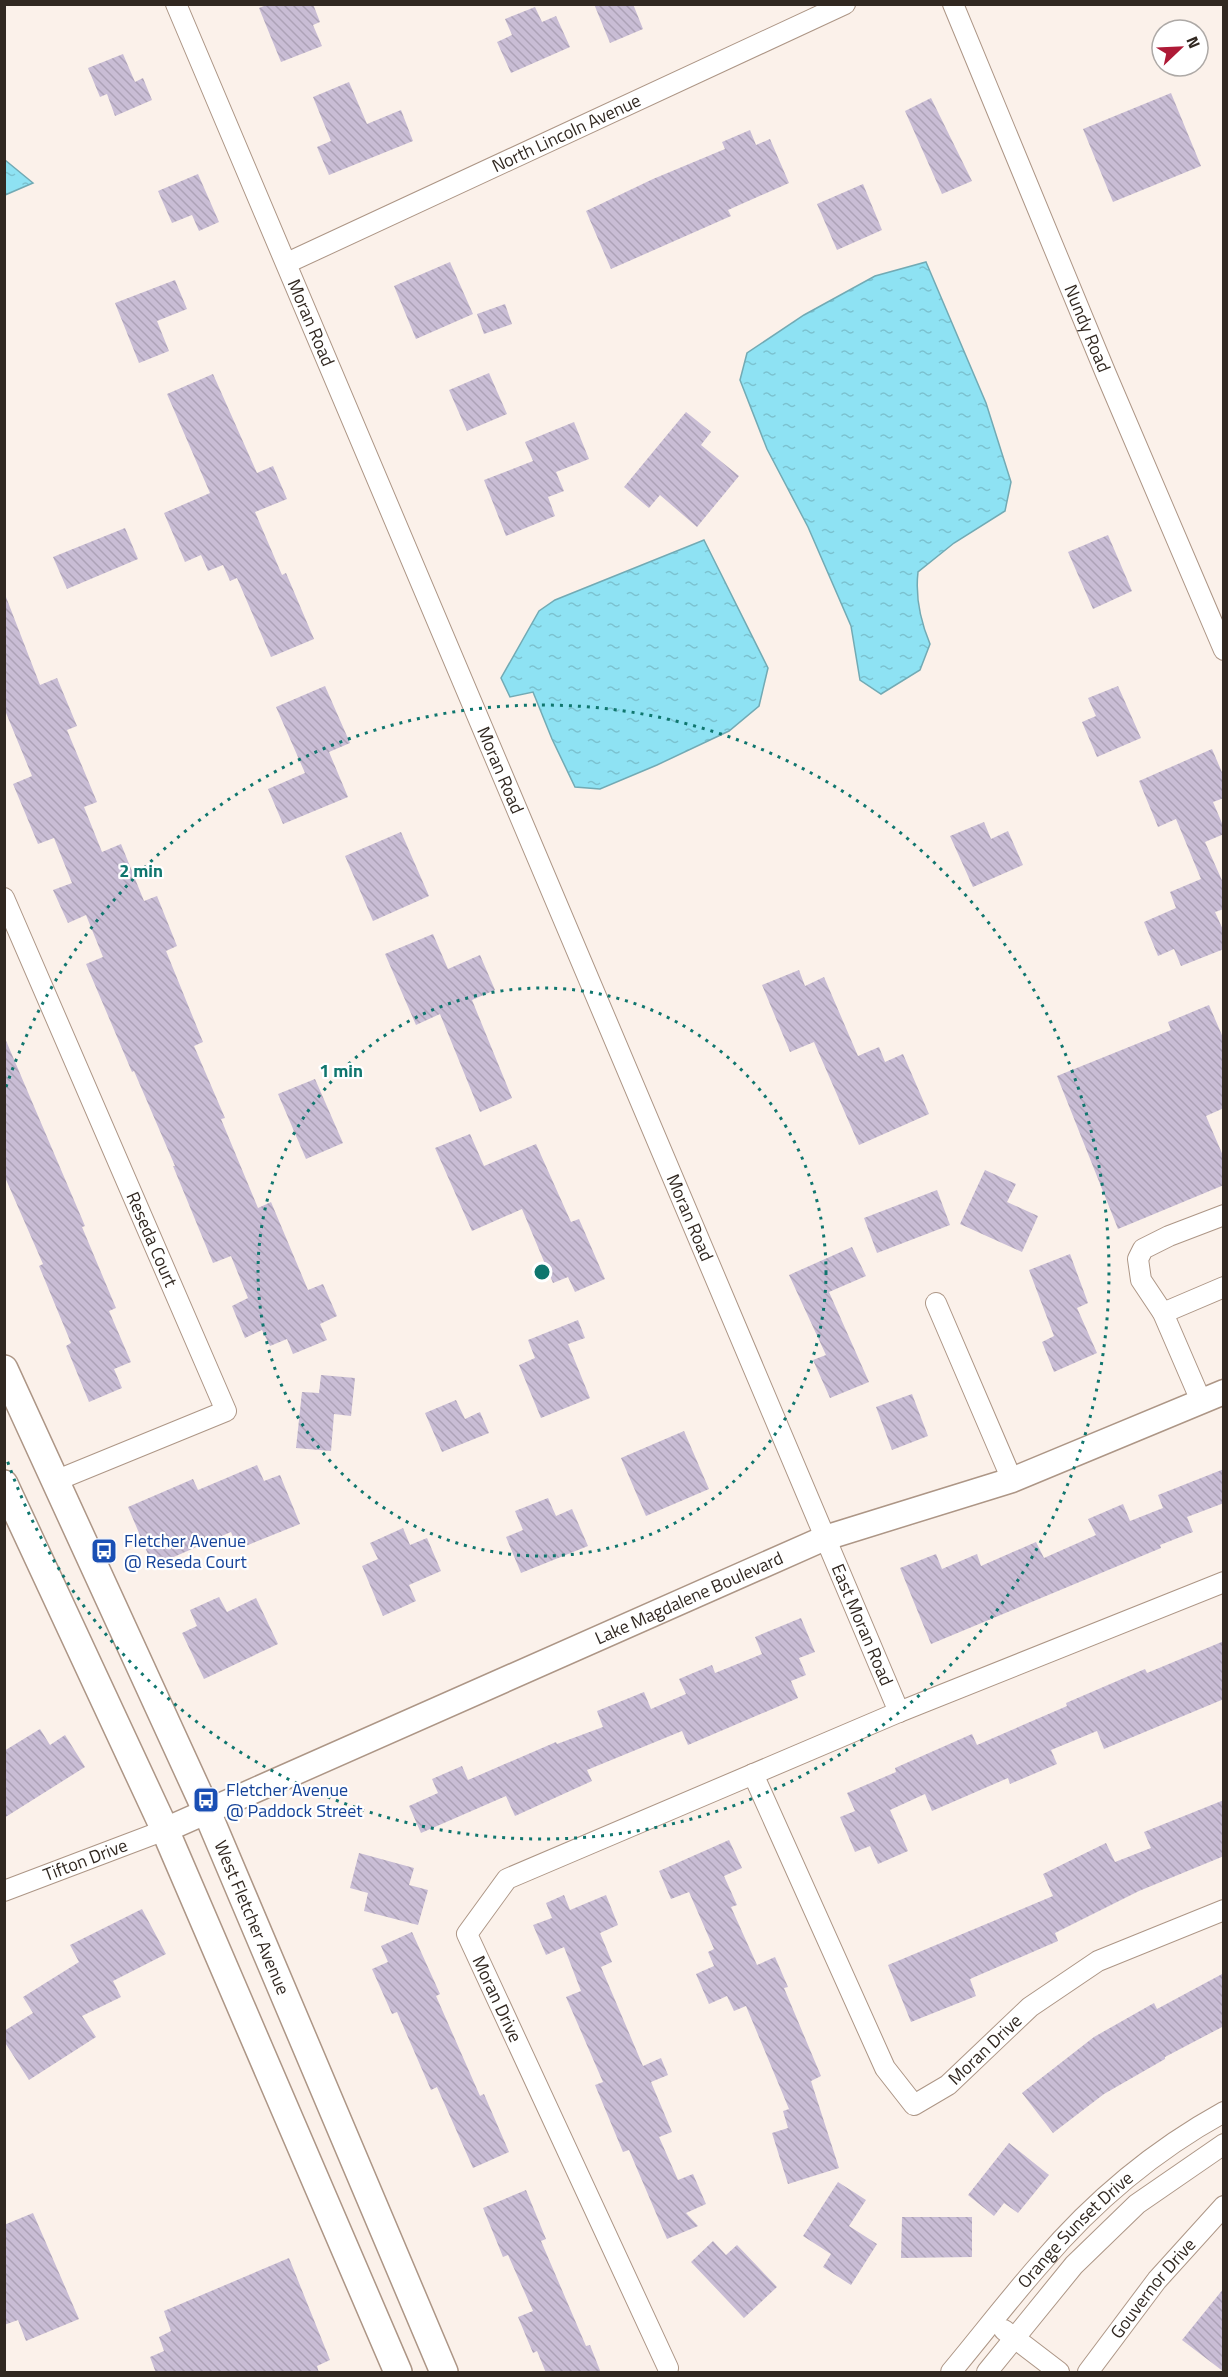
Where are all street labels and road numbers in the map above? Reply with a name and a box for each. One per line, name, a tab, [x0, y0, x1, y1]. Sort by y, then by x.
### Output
street label: North Lincoln Avenue	[487, 87, 645, 179]
street label: Moran Road	[281, 275, 342, 370]
street label: Nundy Road	[1057, 280, 1118, 376]
street label: Moran Road	[470, 722, 531, 818]
street label: Moran Road	[660, 1170, 721, 1265]
street label: Reseda Court	[120, 1187, 185, 1292]
street label: Lake Magdalene Boulevard	[590, 1544, 787, 1651]
street label: East Moran Road	[825, 1559, 900, 1690]
street label: Tifton Drive	[39, 1831, 131, 1888]
street label: West Fletcher Avenue	[207, 1836, 297, 1999]
street label: Moran Drive	[466, 1951, 529, 2047]
street label: Moran Drive	[942, 2008, 1028, 2091]
street label: Orange Sunset Drive	[1011, 2165, 1139, 2294]
street label: Gouvernor Drive	[1104, 2232, 1202, 2344]

